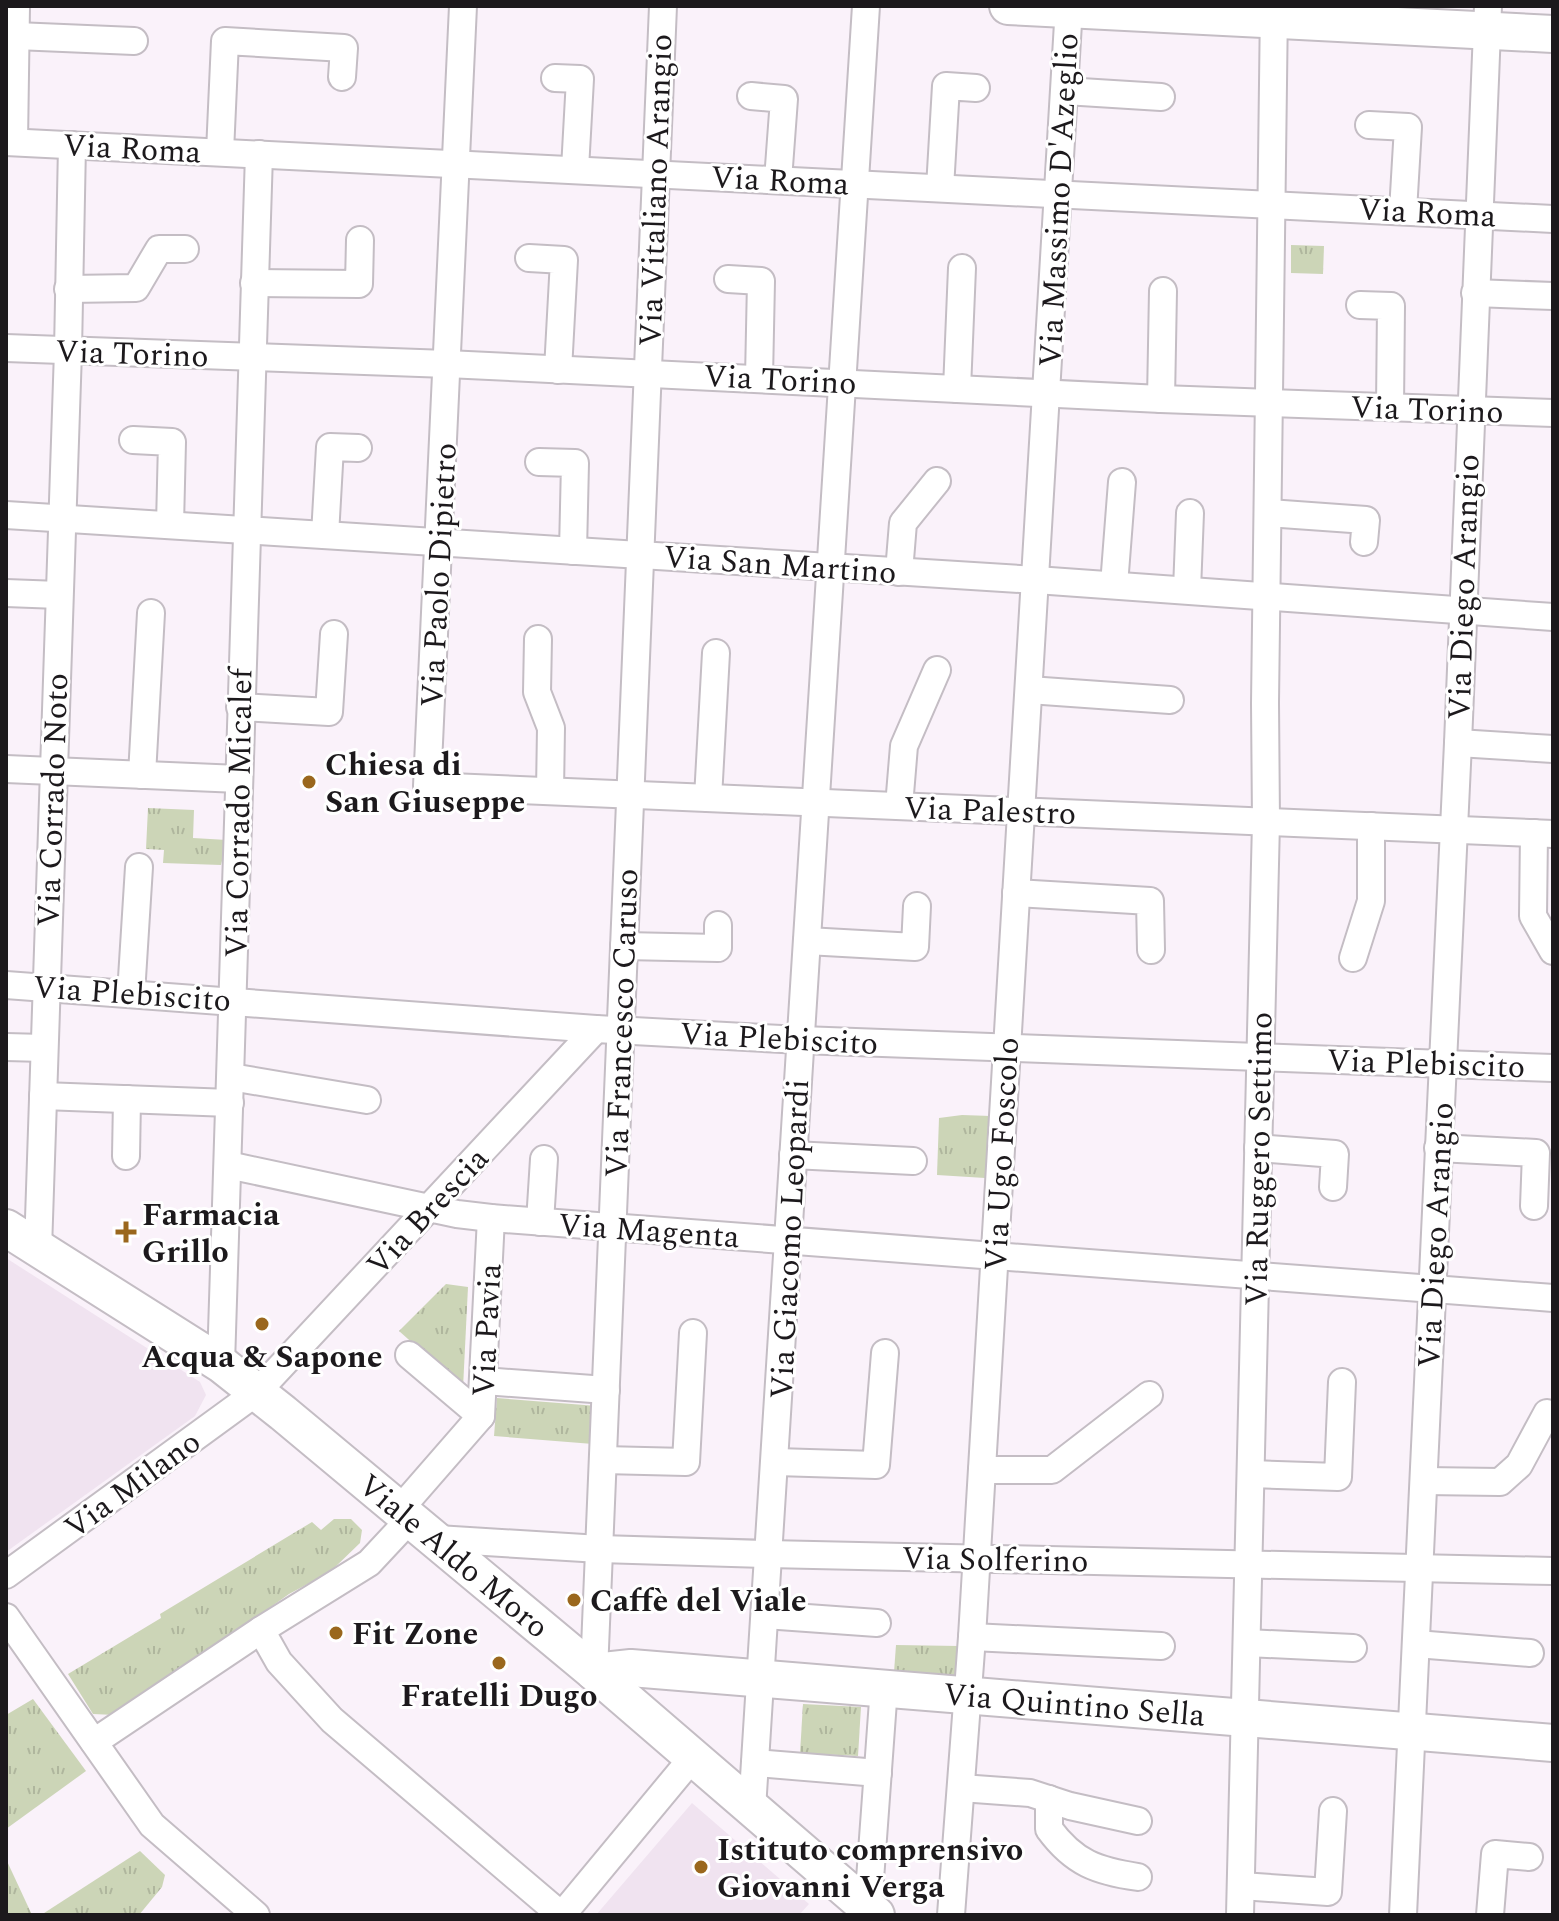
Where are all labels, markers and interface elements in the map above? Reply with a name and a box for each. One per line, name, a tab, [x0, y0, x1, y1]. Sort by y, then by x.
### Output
street label: Via Massimo D'Azeglio	[1026, 32, 1093, 368]
street label: Via Vitaliano Arangio	[627, 33, 686, 347]
street label: Via Roma	[61, 121, 203, 178]
street label: Via Roma	[709, 153, 851, 210]
street label: Via Roma	[1356, 185, 1498, 242]
street label: Via Torino	[55, 327, 209, 382]
street label: Via Torino	[702, 352, 858, 409]
street label: Via Torino	[1350, 383, 1504, 438]
street label: Via Paolo Dipietro	[408, 442, 471, 709]
street label: Via Diego Arangio	[1435, 453, 1494, 721]
street label: Via San Martino	[662, 533, 898, 598]
street label: Via Corrado Micalef	[212, 665, 267, 958]
street label: Via Corrado Noto	[25, 672, 82, 928]
place label: Chiesa di San Giuseppe	[325, 741, 525, 827]
marker: Chiesa di San Giuseppe	[300, 773, 318, 791]
street label: Via Palestro	[903, 784, 1077, 839]
street label: Via Francesco Caruso	[593, 868, 652, 1178]
street label: Via Plebiscito	[31, 963, 233, 1026]
street label: Via Plebiscito	[679, 1010, 879, 1069]
street label: Via Ruggero Settimo	[1232, 1011, 1287, 1307]
street label: Via Ugo Foscolo	[972, 1036, 1033, 1272]
street label: Via Plebiscito	[1326, 1037, 1526, 1092]
street label: Via Giacomo Leopardi	[758, 1078, 823, 1400]
street label: Via Diego Arangio	[1405, 1101, 1468, 1369]
street label: Via Brescia	[355, 1136, 501, 1288]
place label: Farmacia Grillo	[142, 1191, 280, 1277]
street label: Via Magenta	[557, 1201, 742, 1262]
marker: Farmacia Grillo	[117, 1223, 135, 1241]
street label: Via Pavia	[460, 1262, 515, 1398]
marker: Acqua & Sapone	[253, 1315, 271, 1333]
place label: Acqua & Sapone	[141, 1333, 383, 1382]
street label: Via Milano	[54, 1419, 212, 1552]
street label: Viale Aldo Moro	[347, 1462, 560, 1651]
street label: Via Solferino	[901, 1534, 1089, 1587]
place label: Caffè del Viale	[590, 1577, 807, 1626]
marker: Caffè del Viale	[565, 1591, 583, 1609]
place label: Fit Zone	[352, 1610, 478, 1659]
marker: Fit Zone	[327, 1624, 345, 1642]
marker: Fratelli Dugo	[490, 1654, 508, 1672]
street label: Via Quintino Sella	[941, 1670, 1207, 1741]
place label: Fratelli Dugo	[401, 1672, 597, 1721]
place label: Istituto comprensivo Giovanni Verga	[717, 1826, 1023, 1912]
marker: Istituto comprensivo Giovanni Verga	[692, 1858, 710, 1876]

